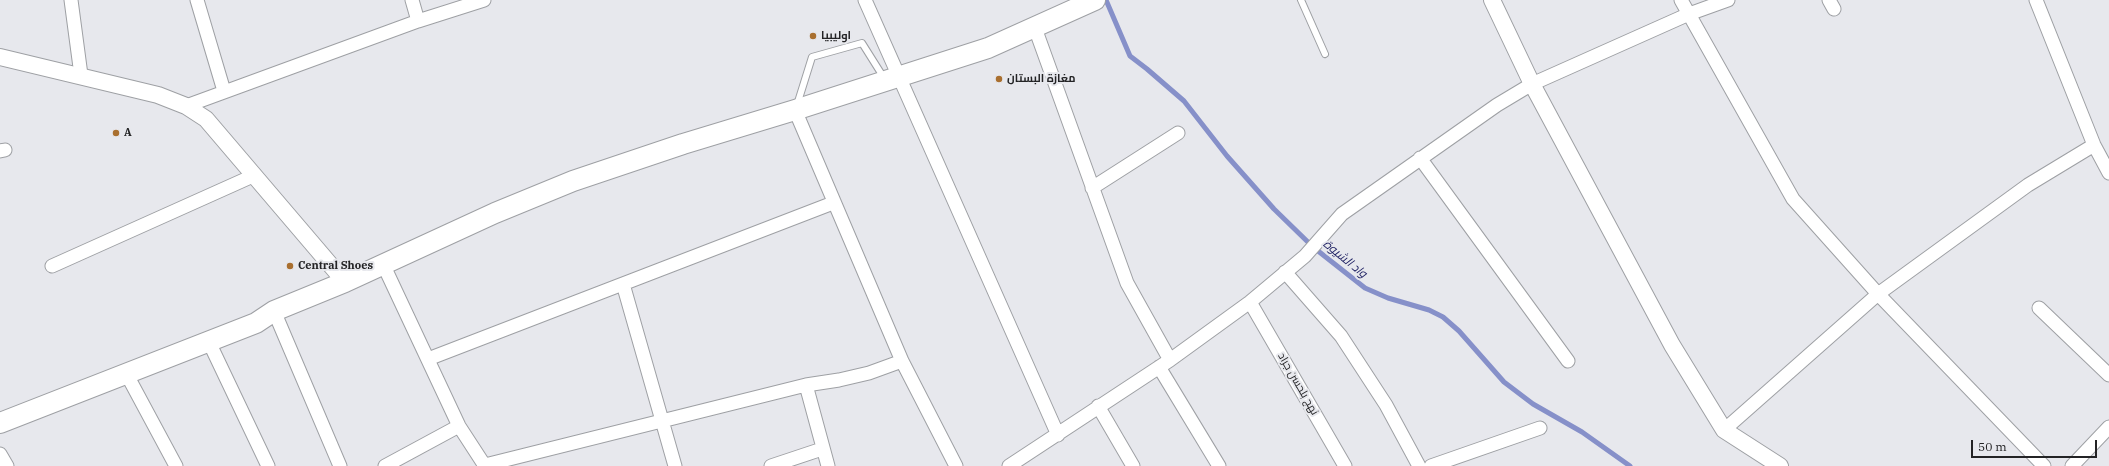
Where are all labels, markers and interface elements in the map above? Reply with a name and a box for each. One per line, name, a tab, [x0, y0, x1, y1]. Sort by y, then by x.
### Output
place label: اوليبيا	[821, 29, 851, 43]
marker: اوليبيا	[808, 31, 818, 41]
place label: مغازة البستان	[1007, 72, 1075, 86]
marker: مغازة البستان	[994, 74, 1004, 84]
place label: A	[124, 126, 132, 140]
marker: A	[111, 128, 121, 138]
water label: واد الشيوة	[1320, 237, 1370, 281]
place label: Central Shoes	[298, 259, 373, 273]
marker: Central Shoes	[285, 261, 295, 271]
street label: نهج بلحسن جراد	[1275, 350, 1321, 418]
scale bar	[1973, 432, 2099, 458]
text: 50 m	[1978, 439, 2007, 454]

